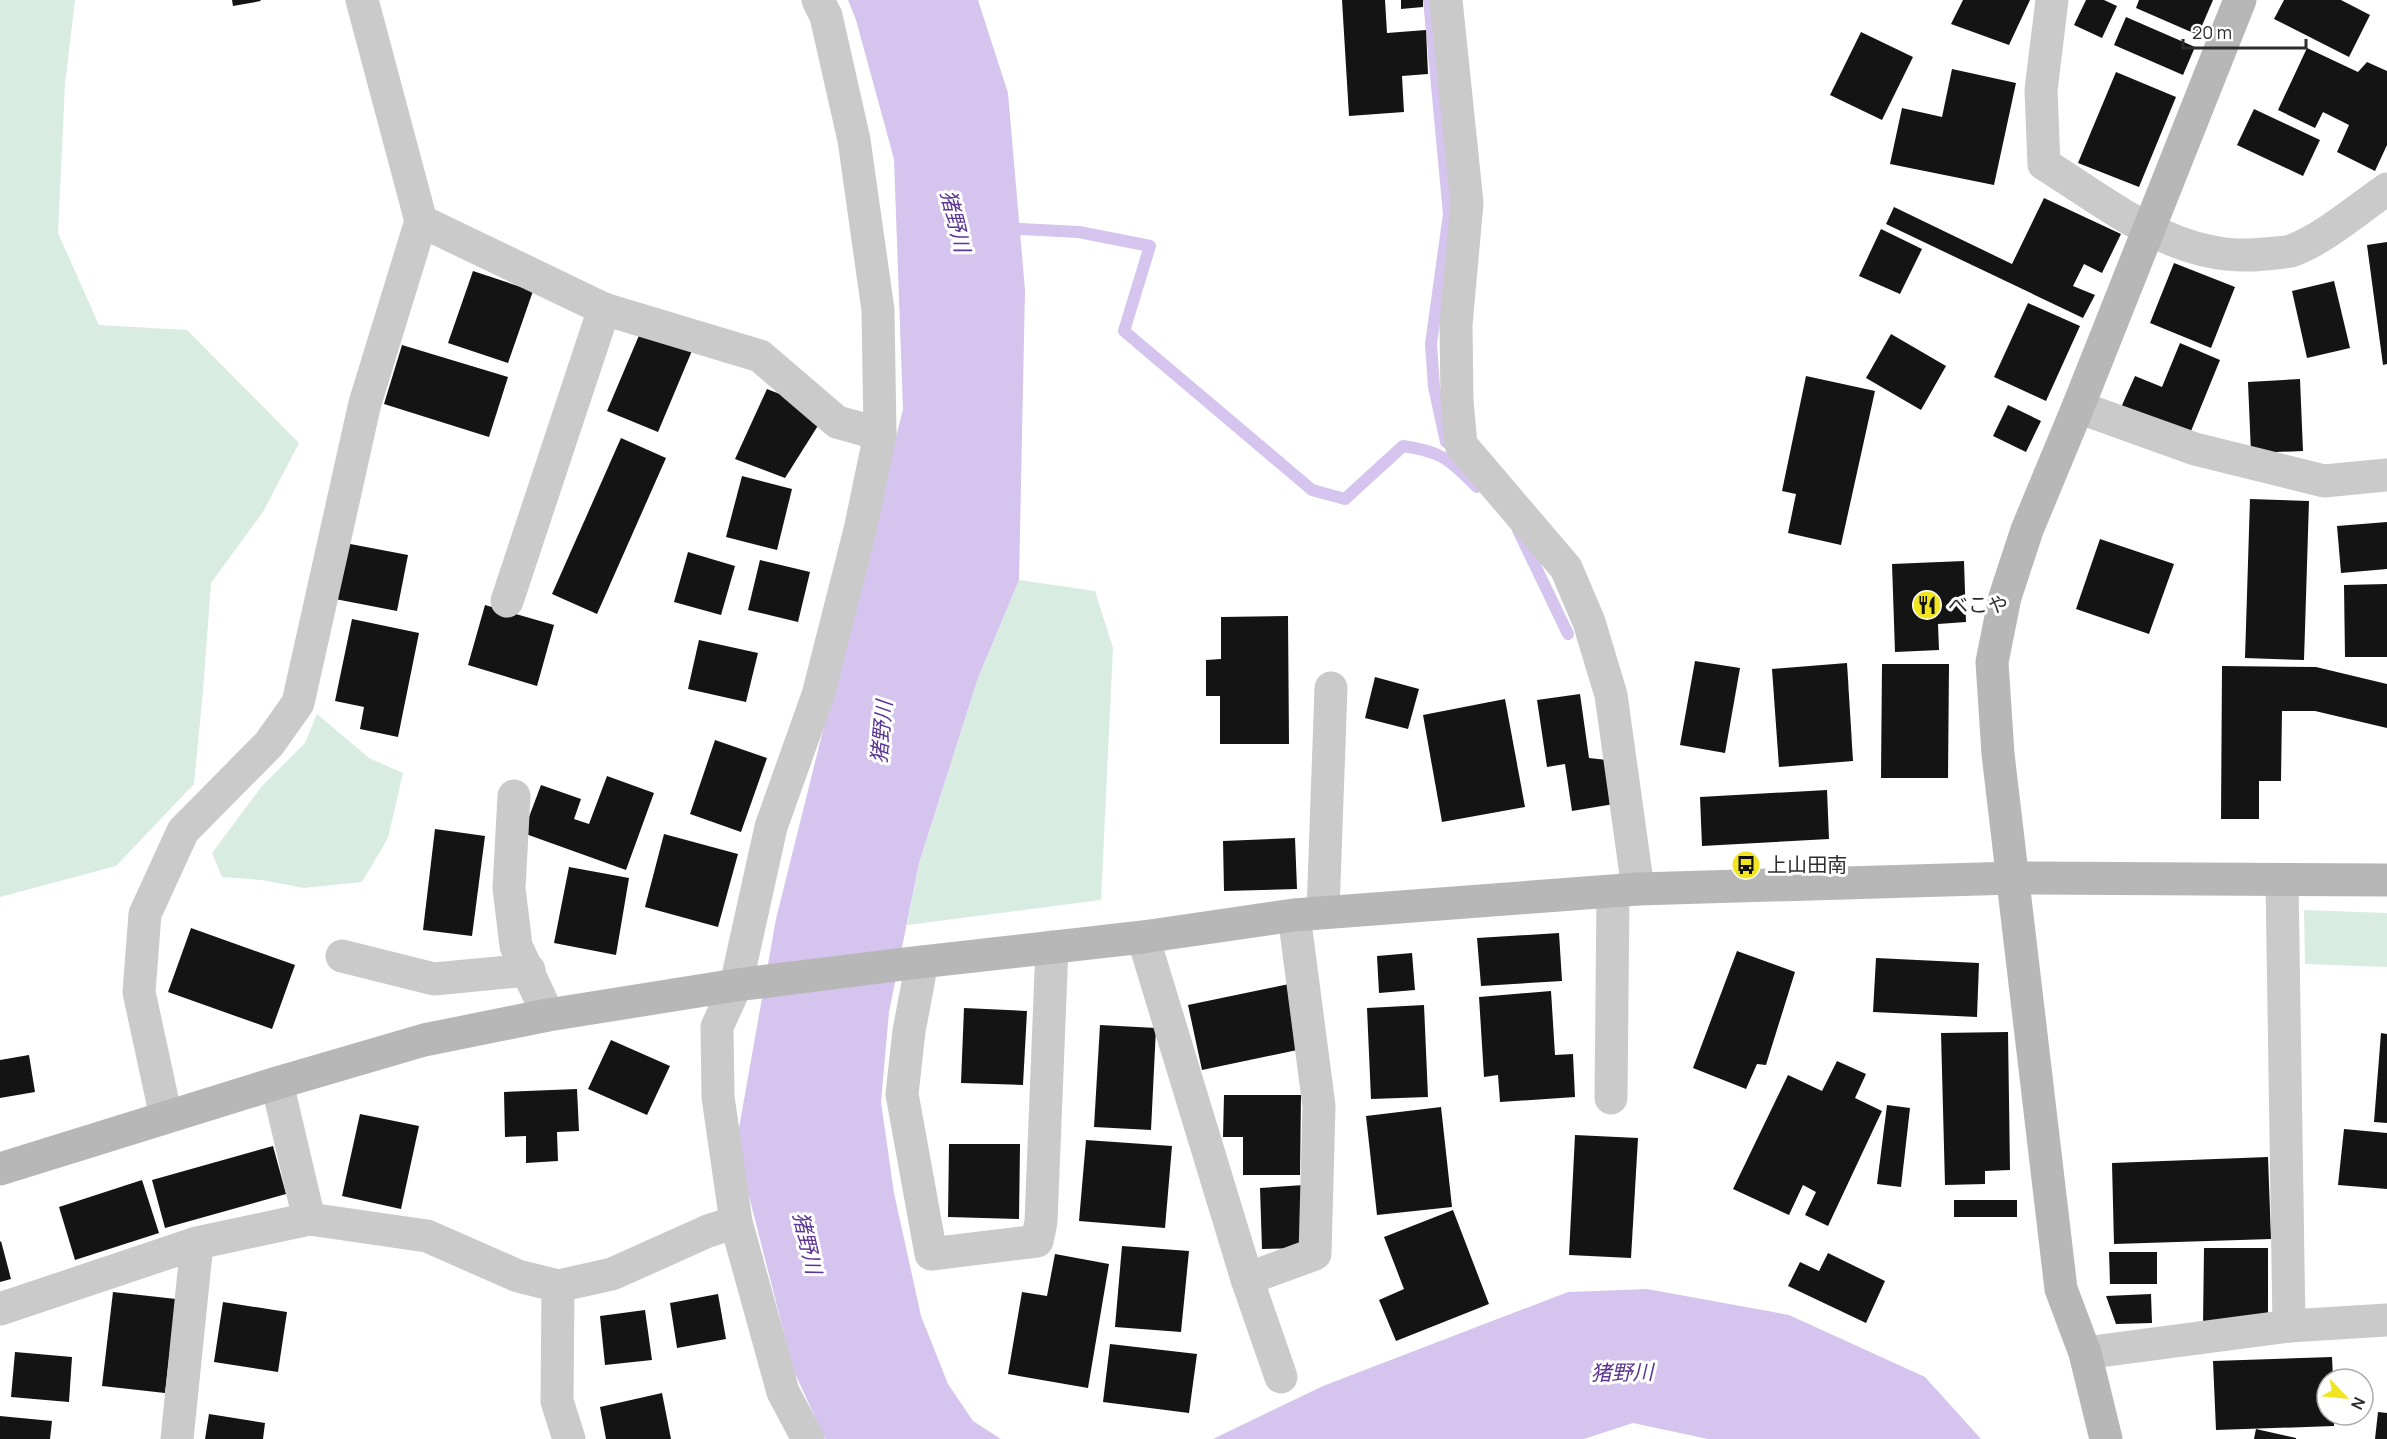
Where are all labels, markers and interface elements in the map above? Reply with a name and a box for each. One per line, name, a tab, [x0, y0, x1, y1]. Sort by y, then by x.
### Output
scale bar	[2183, 12, 2306, 50]
text: 20 m	[2192, 20, 2232, 44]
water label: 猪野川	[935, 187, 978, 257]
restaurant icon: べこや	[1911, 589, 1943, 621]
place label: べこや	[1948, 591, 2008, 618]
water label: 猪野川	[864, 697, 898, 765]
bus stop icon: 上山田南	[1730, 849, 1762, 881]
place label: 上山田南	[1767, 851, 1847, 878]
water label: 猪野川	[787, 1209, 829, 1279]
water label: 猪野川	[1590, 1357, 1656, 1387]
north arrow	[2315, 1367, 2375, 1427]
text: N	[2346, 1394, 2371, 1414]

